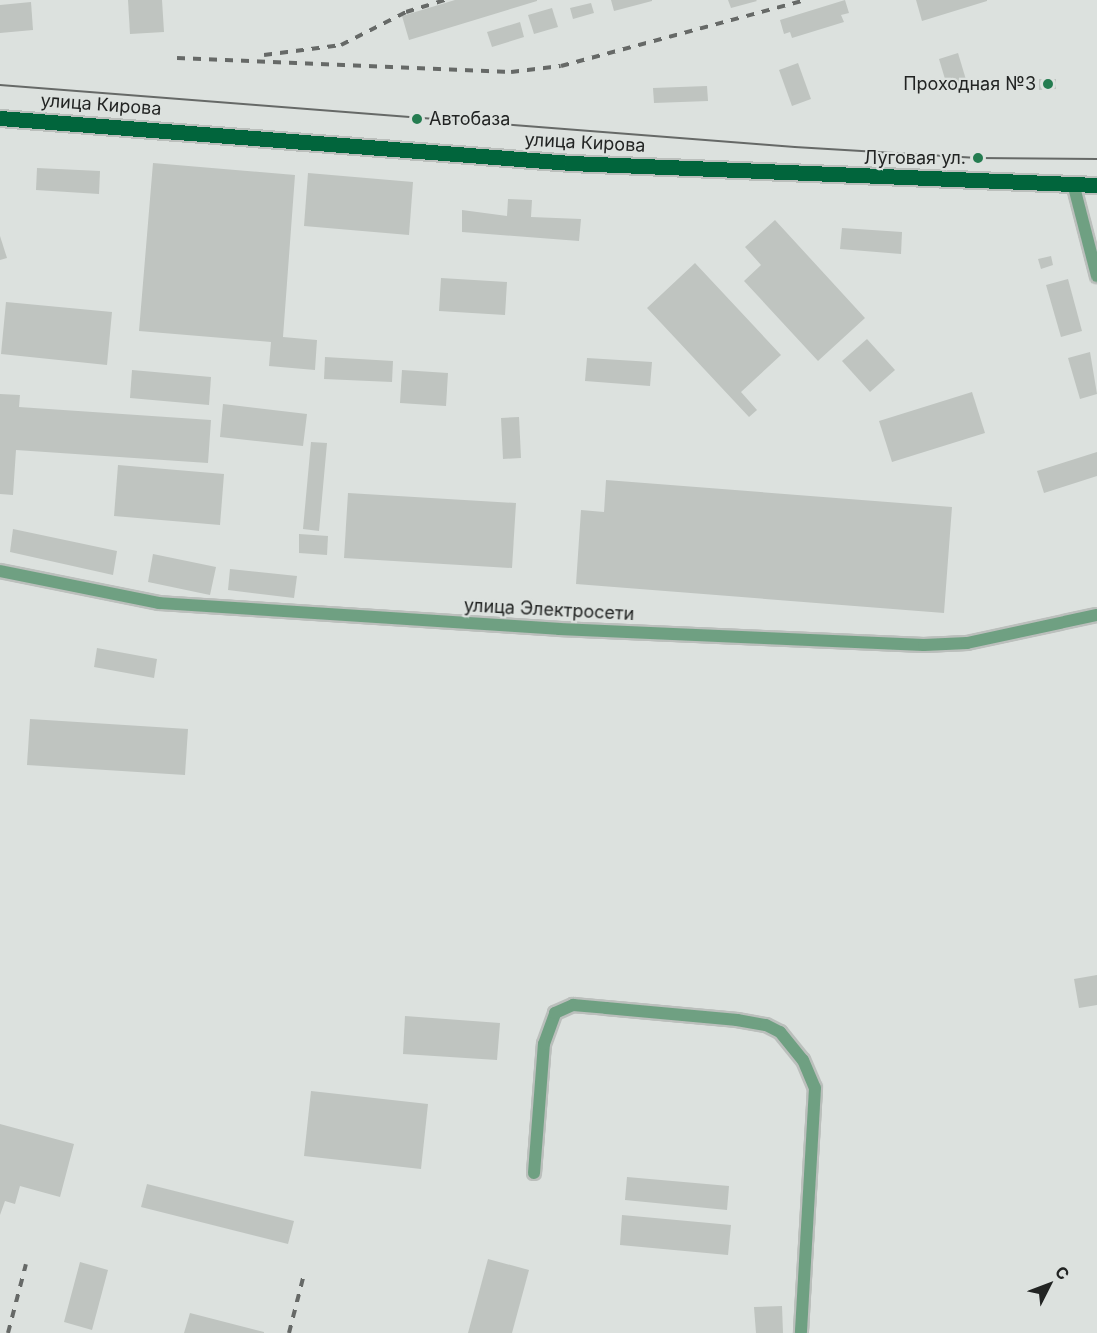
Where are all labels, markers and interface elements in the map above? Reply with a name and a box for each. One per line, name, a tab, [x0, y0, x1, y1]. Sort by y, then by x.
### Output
place label: Проходная №3	[903, 73, 1036, 95]
marker: Проходная №3	[1041, 77, 1055, 91]
street label: улица Кирова	[40, 90, 162, 120]
place label: Автобаза	[429, 108, 510, 130]
marker: Автобаза	[410, 112, 424, 126]
street label: улица Кирова	[524, 129, 646, 157]
place label: Луговая ул.	[864, 147, 966, 169]
marker: Луговая ул.	[971, 151, 985, 165]
street label: улица Электросети	[463, 595, 635, 625]
north arrow	[1019, 1255, 1079, 1315]
text: С	[1051, 1262, 1074, 1284]

